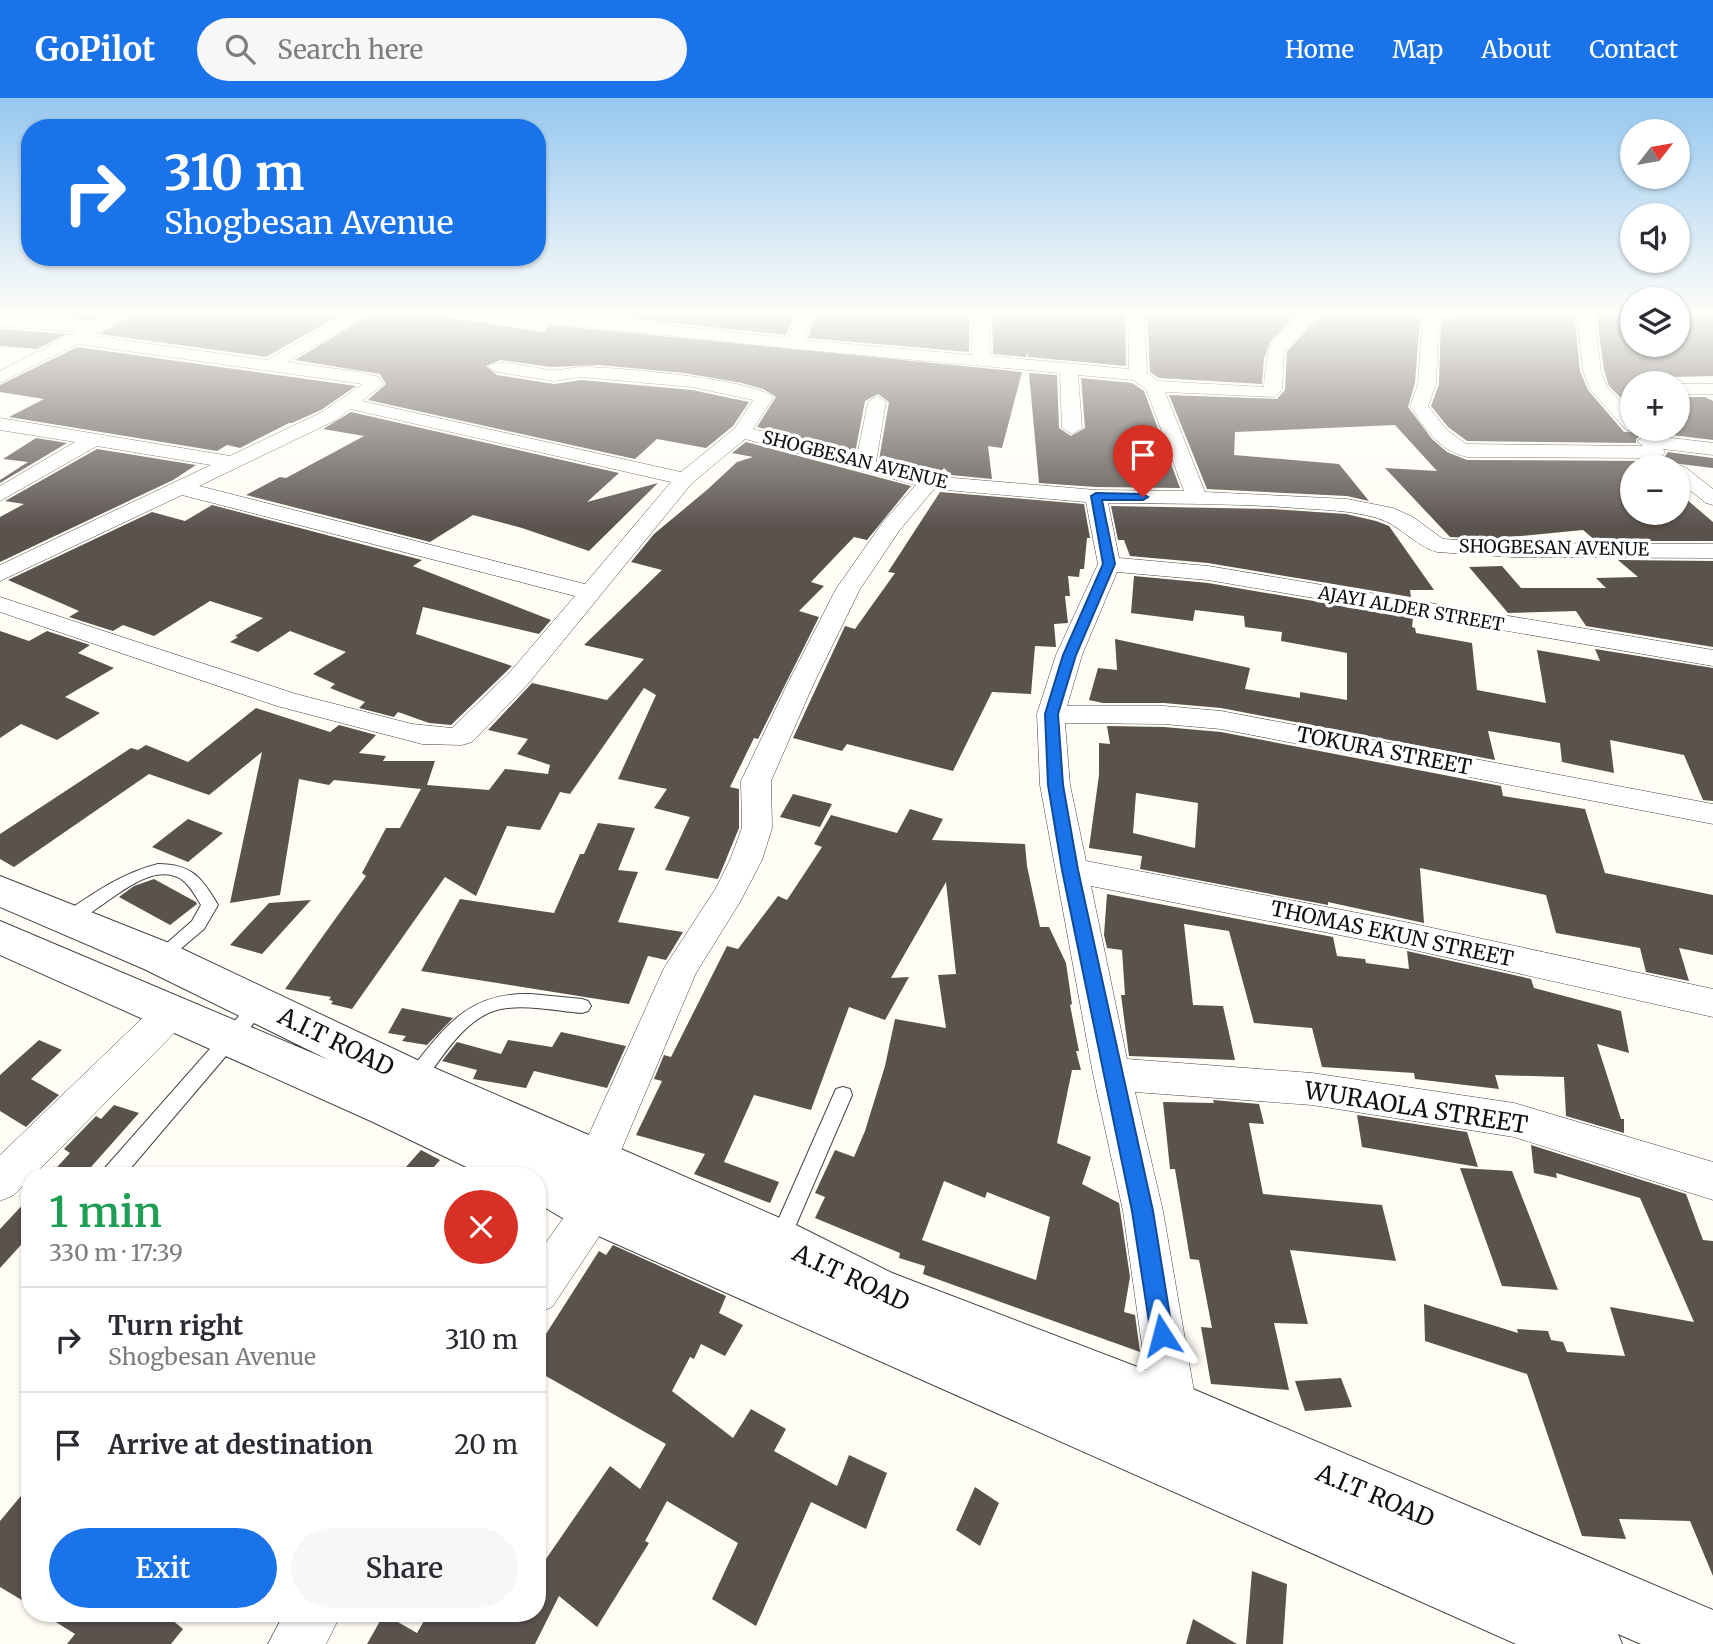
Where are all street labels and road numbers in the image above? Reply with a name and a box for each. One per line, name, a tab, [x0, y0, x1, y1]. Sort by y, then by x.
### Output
street label: SHOGBESAN AVENUE	[760, 425, 951, 494]
street label: SHOGBESAN AVENUE	[1459, 534, 1650, 561]
street label: AJAYI ALDER STREET	[1315, 581, 1506, 636]
street label: TOKURA STREET	[1294, 720, 1474, 781]
street label: THOMAS EKUN STREET	[1268, 895, 1516, 973]
street label: A.I.T ROAD	[272, 1000, 399, 1083]
street label: WURAOLA STREET	[1301, 1074, 1530, 1141]
street label: A.I.T ROAD	[787, 1237, 915, 1318]
street label: A.I.T ROAD	[1311, 1456, 1439, 1534]

